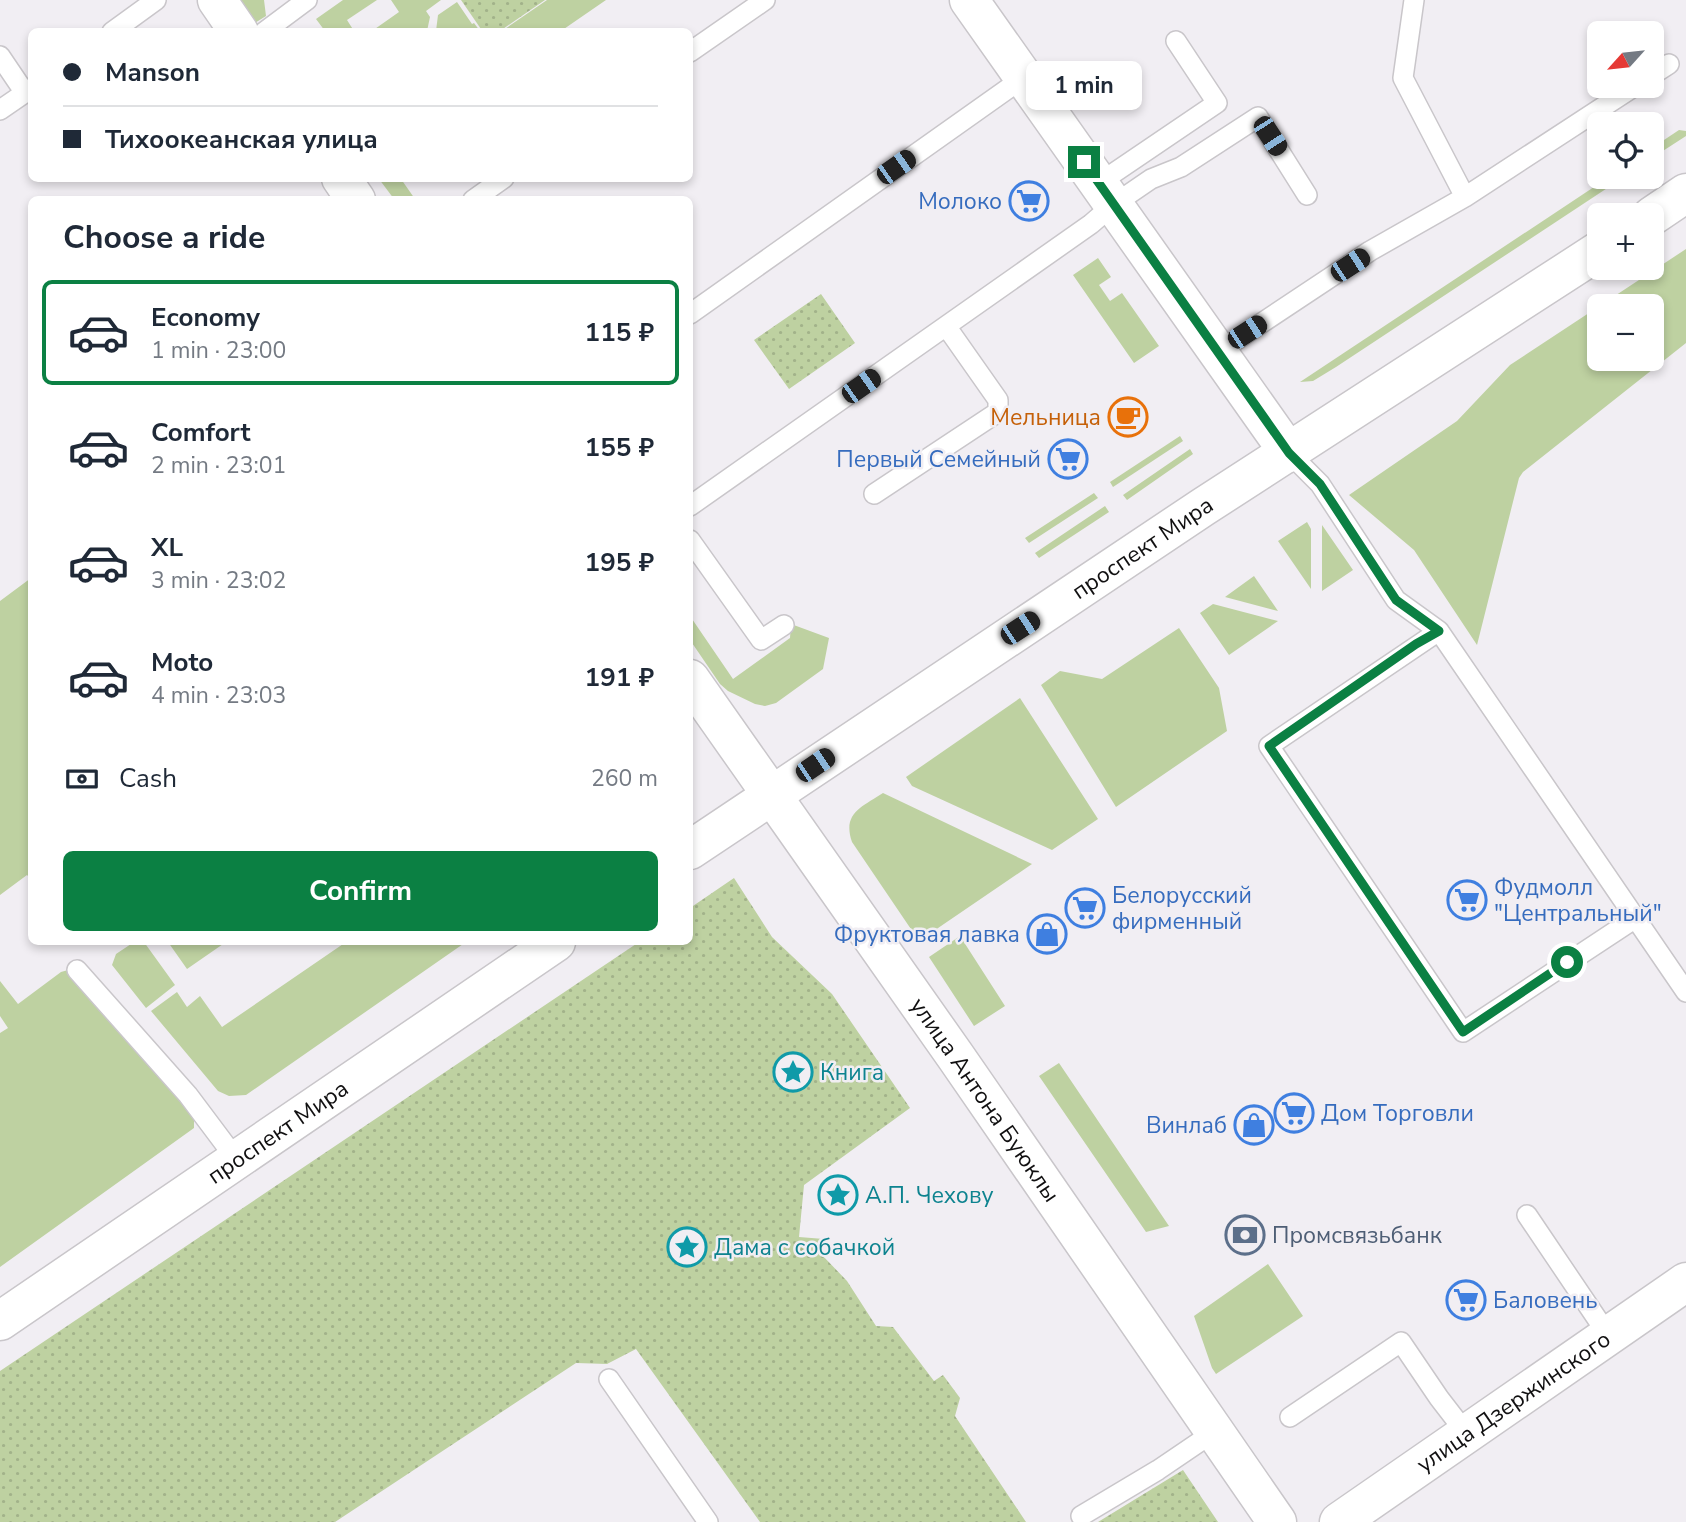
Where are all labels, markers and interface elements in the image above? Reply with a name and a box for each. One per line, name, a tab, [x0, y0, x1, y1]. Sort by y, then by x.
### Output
north arrow	[1587, 21, 1664, 98]
map controls	[1587, 21, 1664, 371]
text: Manson	[105, 55, 200, 90]
callout: 1 min	[1026, 60, 1142, 110]
text: 1 min	[1054, 70, 1114, 101]
button: locate	[1587, 112, 1664, 189]
car	[1250, 113, 1291, 159]
text: Тихоокеанская улица	[105, 122, 378, 157]
car	[873, 146, 920, 188]
route end	[1068, 146, 1100, 178]
supermarket icon: Молоко	[1008, 180, 1050, 222]
place label: Молоко	[918, 186, 1002, 217]
button: +	[1587, 203, 1664, 280]
text: Choose a ride	[63, 216, 265, 259]
car	[1327, 245, 1374, 285]
button: −	[1587, 294, 1664, 371]
text: Economy	[151, 300, 260, 335]
icon: car	[67, 301, 130, 364]
car	[1224, 312, 1271, 352]
text: 115 ₽	[585, 315, 654, 350]
text: 1 min · 23:00	[151, 335, 286, 366]
car	[838, 365, 885, 407]
cafe icon: Мельница	[1107, 396, 1149, 438]
place label: Мельница	[990, 402, 1101, 433]
text: Comfort	[151, 415, 251, 450]
icon: car	[67, 416, 130, 479]
text: 155 ₽	[585, 430, 654, 465]
supermarket icon: Первый Семейный	[1047, 438, 1089, 480]
place label: Первый Семейный	[836, 444, 1041, 475]
text: 2 min · 23:01	[151, 450, 286, 481]
street label: проспект Мира	[1065, 489, 1219, 606]
text: XL	[151, 530, 183, 565]
icon: car	[67, 531, 130, 594]
text: 195 ₽	[585, 545, 654, 580]
text: 3 min · 23:02	[151, 565, 286, 596]
car	[997, 608, 1044, 648]
text: Moto	[151, 645, 213, 680]
icon: car	[67, 646, 130, 709]
text: 191 ₽	[585, 660, 654, 695]
text: 4 min · 23:03	[151, 680, 286, 711]
car	[792, 745, 839, 785]
icon: cash	[63, 760, 101, 798]
text: Cash	[119, 761, 177, 796]
text: 260 m	[591, 763, 658, 794]
button: Confirm	[63, 851, 658, 931]
place label: Фудмолл "Центральный"	[1494, 872, 1662, 929]
supermarket icon: Фудмолл "Центральный"	[1446, 879, 1488, 921]
place label: Белорусский фирменный	[1112, 880, 1252, 937]
supermarket icon: Белорусский фирменный	[1064, 887, 1106, 929]
shop icon: Фруктовая лавка	[1026, 913, 1068, 955]
place label: Фруктовая лавка	[834, 919, 1020, 950]
route start	[1551, 946, 1583, 978]
street label: улица Антона Буюклы	[903, 991, 1067, 1208]
place icon: Книга	[772, 1051, 814, 1093]
place label: Книга	[820, 1057, 884, 1088]
street label: проспект Мира	[201, 1073, 354, 1191]
supermarket icon: Дом Торговли	[1273, 1092, 1315, 1134]
place label: Дом Торговли	[1321, 1098, 1474, 1129]
shop icon: Винлаб	[1233, 1104, 1275, 1146]
place label: Винлаб	[1146, 1110, 1227, 1141]
place icon: А.П. Чехову	[817, 1174, 859, 1216]
place label: А.П. Чехову	[865, 1180, 994, 1211]
bank icon: Промсвязьбанк	[1224, 1214, 1266, 1256]
place label: Промсвязьбанк	[1272, 1220, 1443, 1251]
place icon: Дама с собачкой	[666, 1226, 708, 1268]
place label: Дама с собачкой	[714, 1232, 895, 1263]
supermarket icon: Баловень	[1445, 1279, 1487, 1321]
place label: Баловень	[1493, 1285, 1598, 1316]
street label: улица Дзержинского	[1410, 1323, 1617, 1479]

